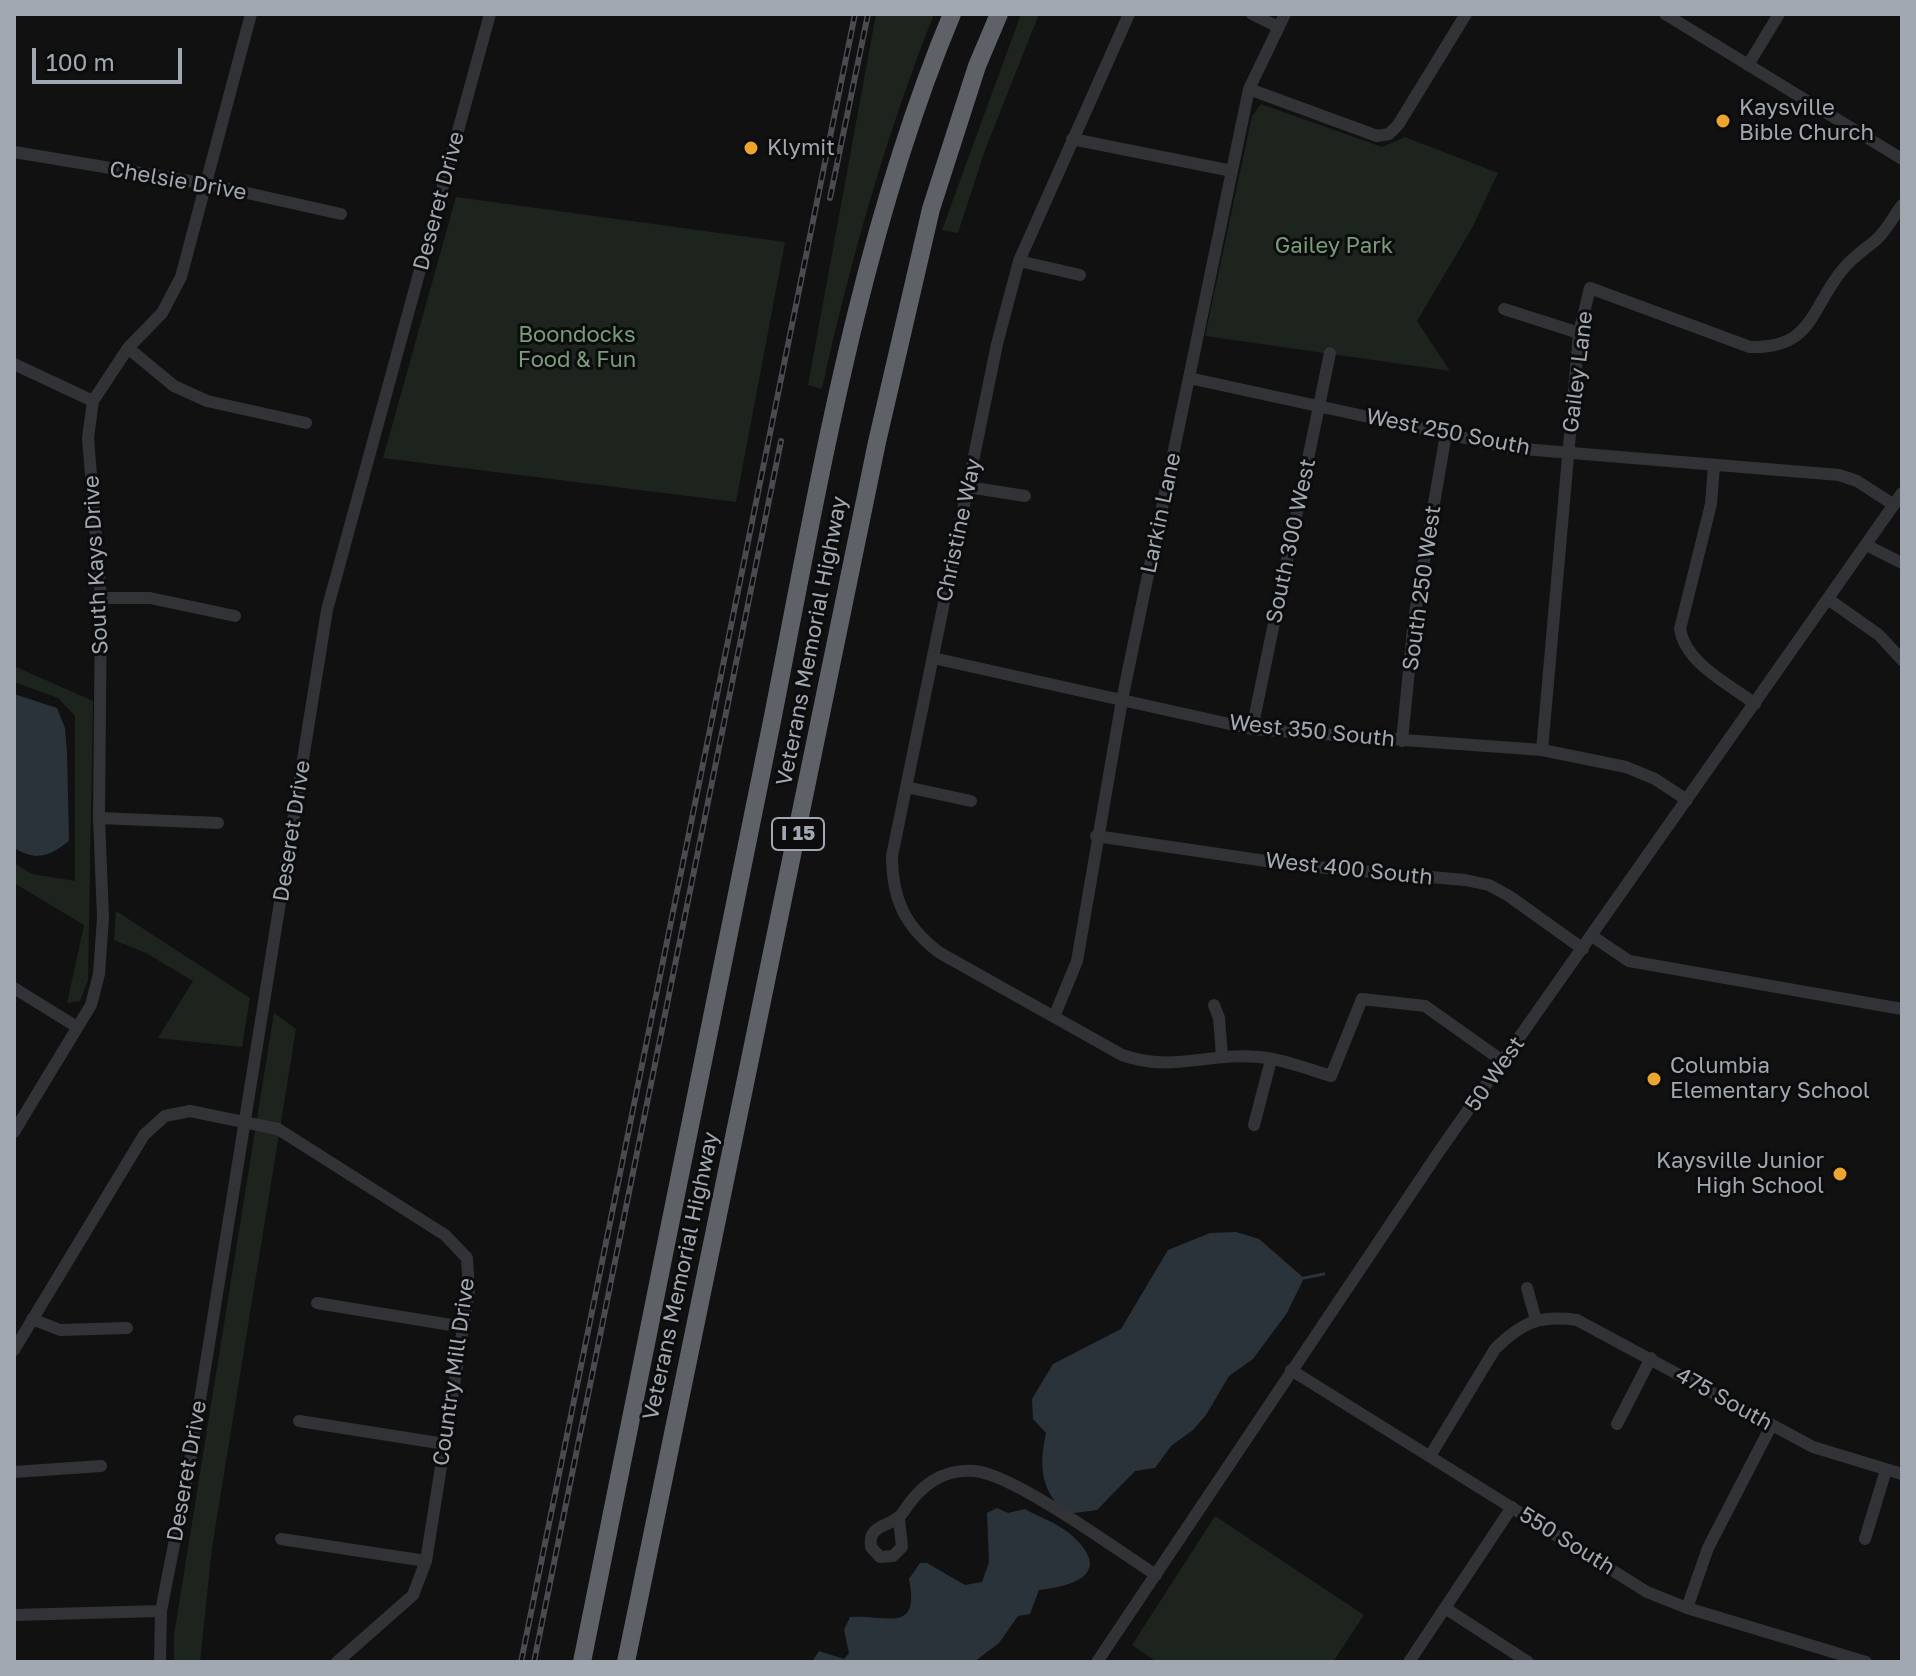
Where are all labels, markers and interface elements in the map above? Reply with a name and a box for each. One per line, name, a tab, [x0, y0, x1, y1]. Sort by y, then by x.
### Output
scale bar	[36, 32, 186, 82]
text: 100 m	[46, 47, 115, 76]
place label: Kaysville Bible Church	[1739, 95, 1874, 146]
marker: Kaysville Bible Church	[1714, 112, 1732, 130]
street label: Deseret Drive	[408, 129, 470, 273]
place label: Klymit	[767, 135, 835, 161]
marker: Klymit	[742, 139, 760, 157]
street label: Chelsie Drive	[107, 156, 249, 206]
park label: Gailey Park	[1275, 233, 1393, 259]
street label: Gailey Lane	[1557, 310, 1599, 434]
park label: Boondocks Food & Fun	[518, 322, 636, 374]
street label: West 250 South	[1364, 403, 1532, 461]
street label: Larkin Lane	[1135, 450, 1187, 576]
street label: Christine Way	[931, 456, 987, 604]
street label: South 300 West	[1261, 456, 1321, 626]
street label: South Kays Drive	[78, 475, 114, 655]
street label: Veterans Memorial Highway	[771, 494, 853, 788]
street label: South 250 West	[1397, 504, 1447, 672]
street label: West 350 South	[1228, 709, 1396, 753]
street label: Deseret Drive	[268, 759, 316, 903]
road number: I 15	[772, 818, 824, 850]
street label: West 400 South	[1264, 847, 1434, 891]
street label: 50 West	[1460, 1031, 1530, 1117]
place label: Columbia Elementary School	[1670, 1053, 1870, 1104]
marker: Columbia Elementary School	[1645, 1070, 1663, 1088]
street label: Veterans Memorial Highway	[638, 1129, 724, 1423]
place label: Kaysville Junior High School	[1656, 1148, 1824, 1200]
marker: Kaysville Junior High School	[1831, 1165, 1849, 1183]
street label: Country Mill Drive	[428, 1276, 480, 1468]
street label: 475 South	[1671, 1362, 1777, 1436]
street label: Deseret Drive	[162, 1399, 212, 1543]
street label: 550 South	[1514, 1501, 1620, 1581]

